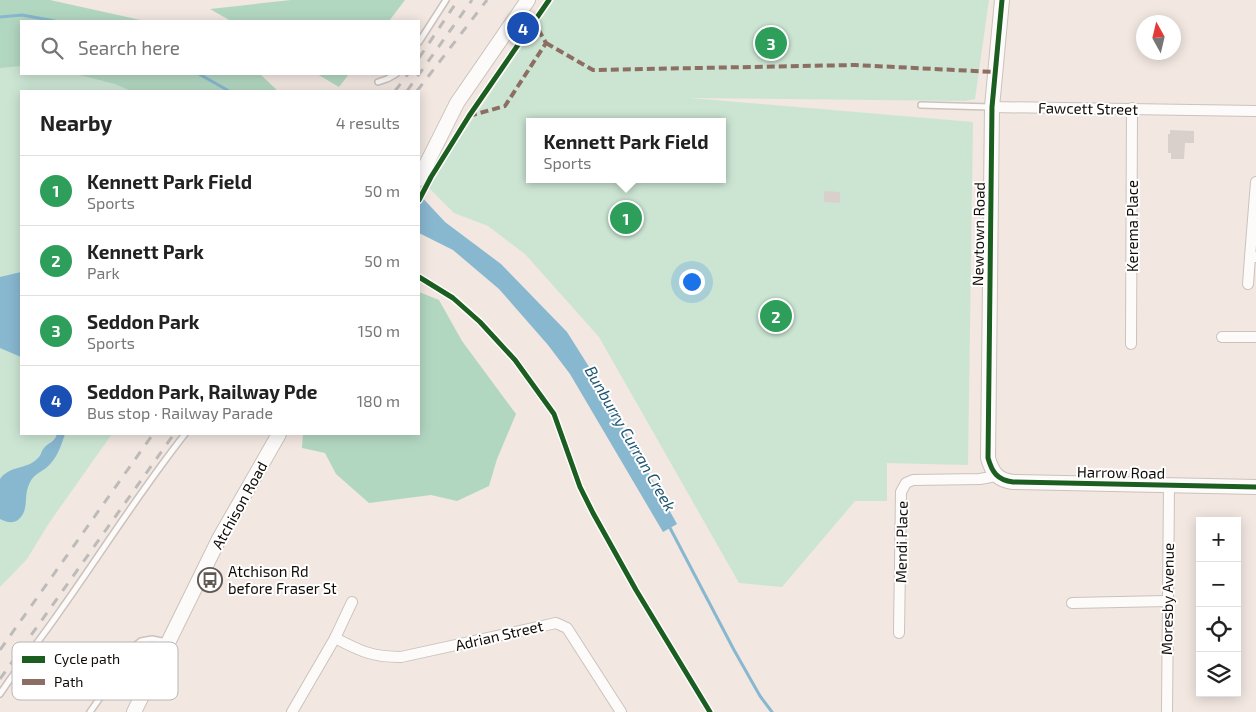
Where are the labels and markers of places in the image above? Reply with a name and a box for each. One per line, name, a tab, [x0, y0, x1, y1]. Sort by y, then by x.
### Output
pin: 4	[507, 9, 539, 47]
pin: 3	[755, 24, 787, 62]
pin: 1	[610, 199, 642, 237]
pin: 2	[760, 297, 792, 335]
place label: Atchison Rd before Fraser St	[228, 562, 337, 597]
bus stop icon: Atchison Rd before Fraser St	[197, 567, 223, 593]

